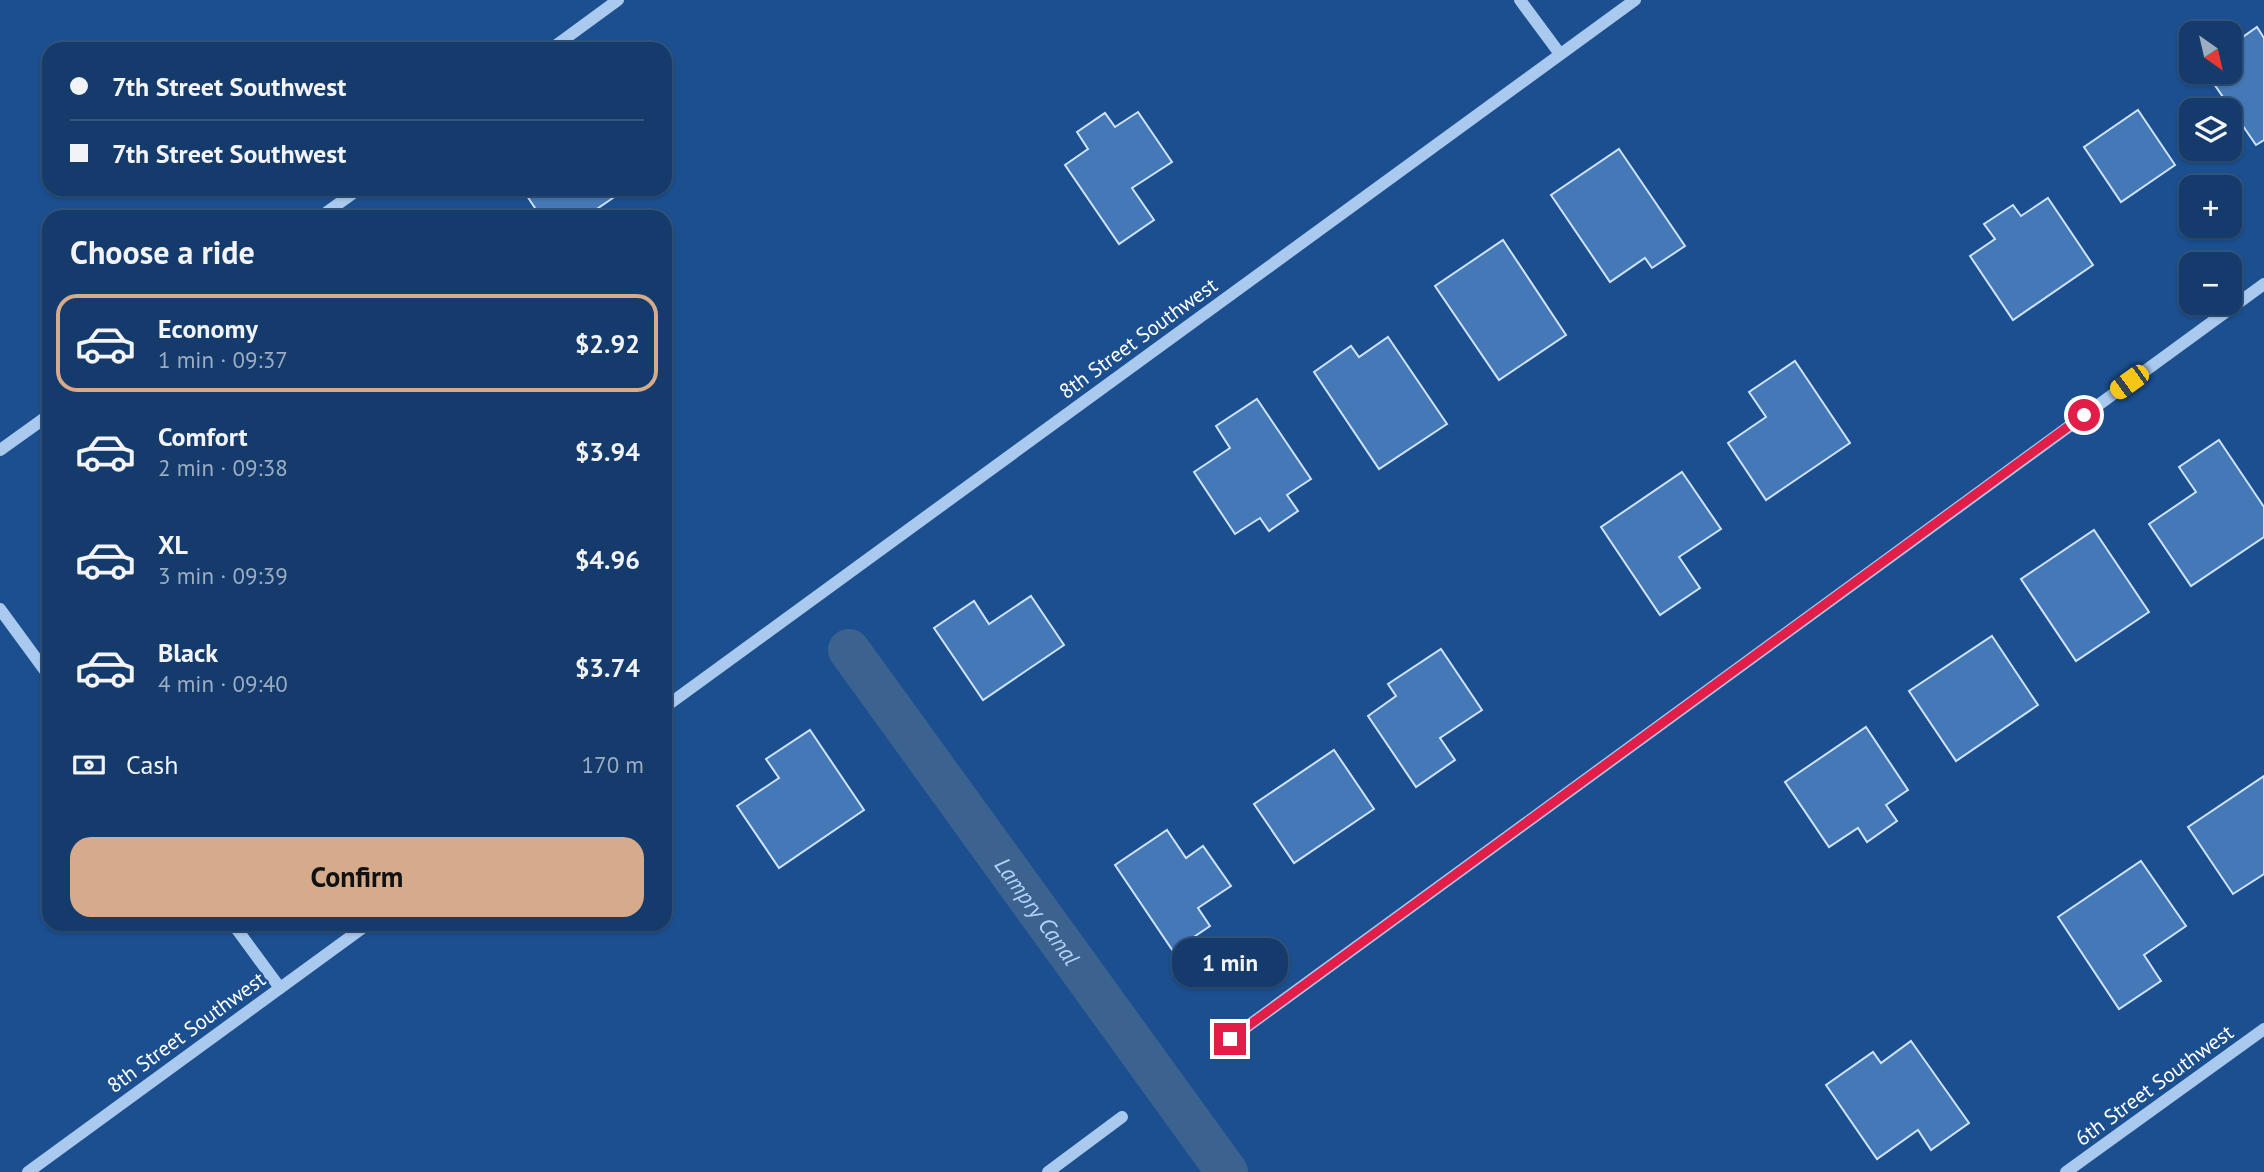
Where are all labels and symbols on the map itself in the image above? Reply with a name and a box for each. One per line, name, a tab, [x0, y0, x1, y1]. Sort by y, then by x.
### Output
north arrow	[2179, 21, 2242, 84]
street label: 8th Street Southwest	[1054, 272, 1222, 404]
car	[2106, 361, 2153, 403]
route start	[2068, 399, 2100, 431]
water label: Lampry Canal	[989, 851, 1087, 970]
callout: 1 min	[1172, 937, 1288, 986]
street label: 8th Street Southwest	[102, 966, 270, 1098]
street label: 6th Street Southwest	[2070, 1019, 2238, 1151]
route end	[1214, 1023, 1246, 1055]

